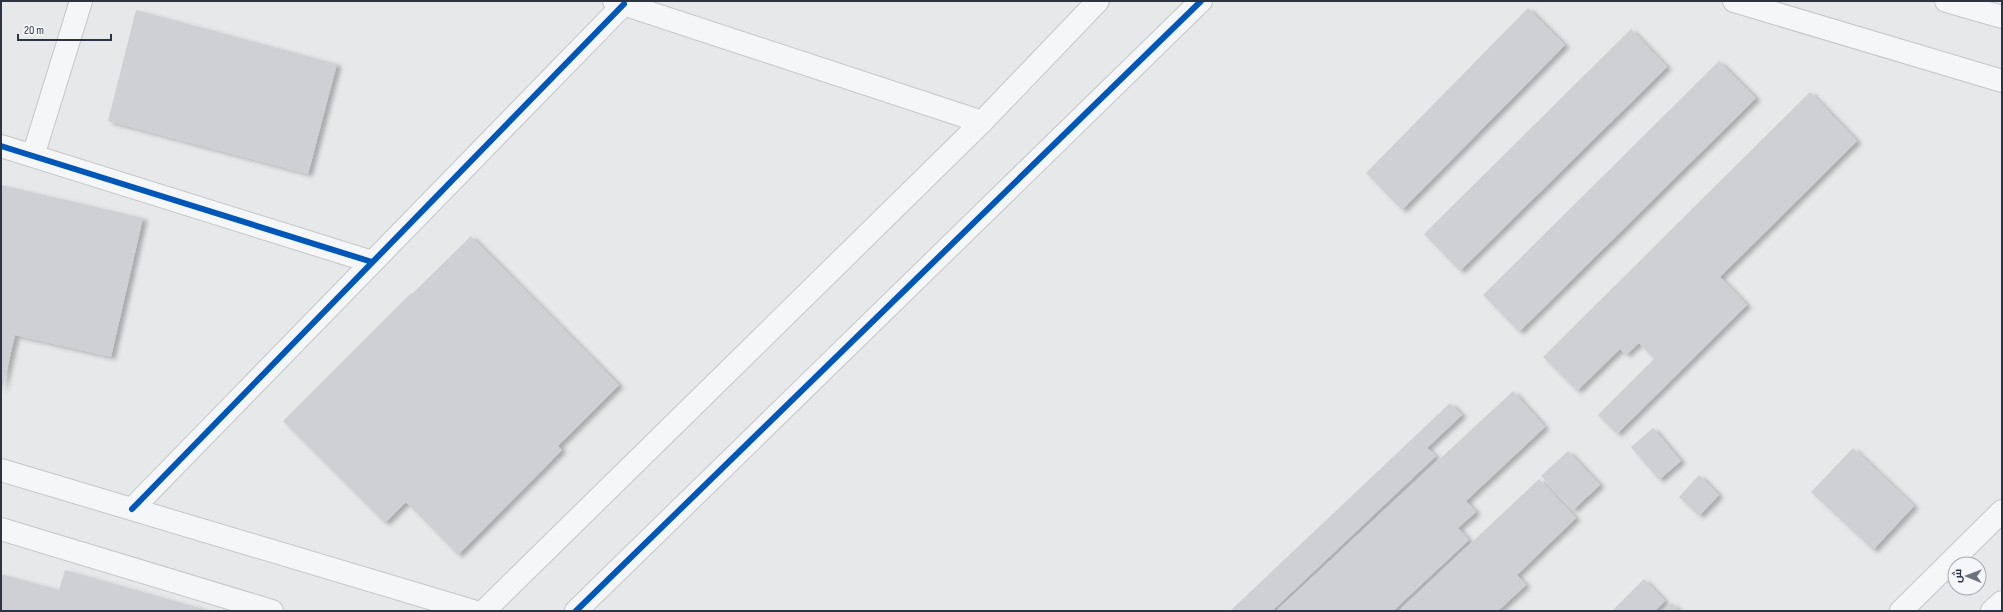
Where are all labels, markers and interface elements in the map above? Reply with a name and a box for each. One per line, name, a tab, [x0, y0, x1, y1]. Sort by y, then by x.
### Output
scale bar	[18, 16, 111, 42]
text: 20 m	[24, 23, 44, 38]
north arrow	[1947, 556, 1987, 596]
text: ش	[1951, 569, 1964, 583]

